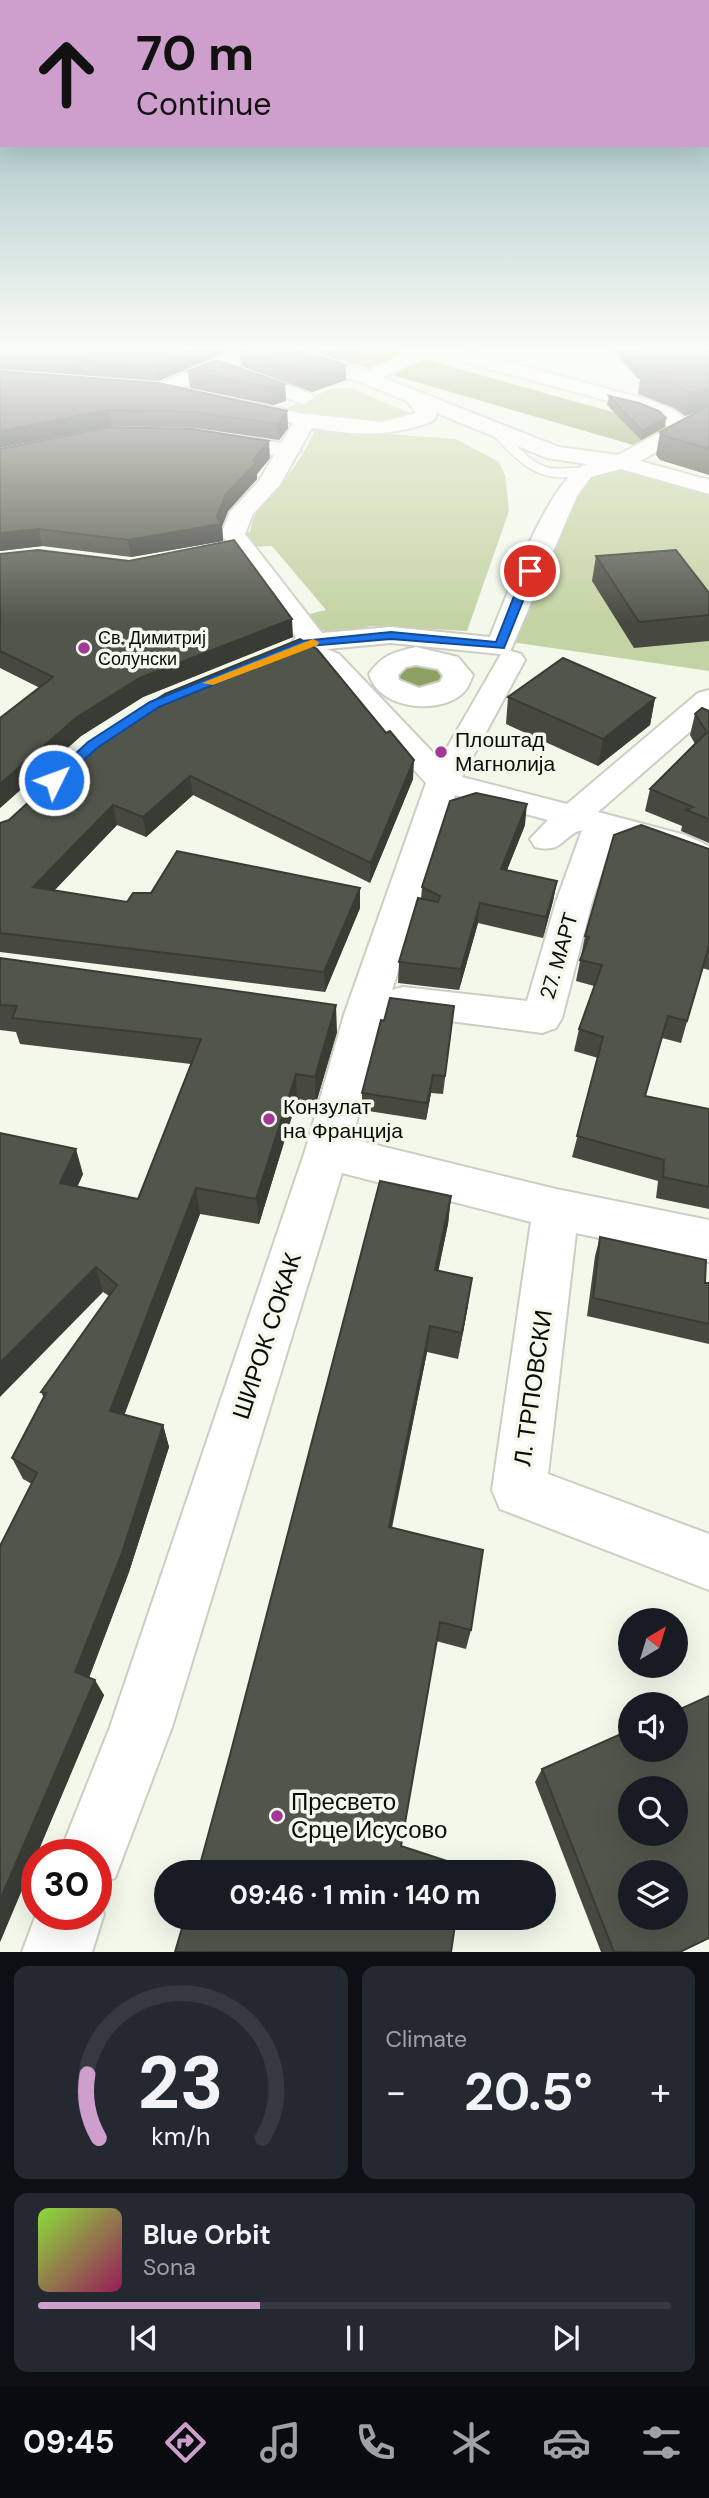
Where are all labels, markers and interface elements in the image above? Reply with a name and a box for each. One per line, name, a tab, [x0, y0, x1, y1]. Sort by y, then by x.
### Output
text: 70 m	[136, 21, 254, 85]
icon: ahead	[21, 28, 112, 119]
text: Continue	[136, 83, 271, 125]
pin	[500, 541, 560, 601]
icon: arrive	[511, 552, 549, 590]
place label: Св. Димитриј Солунски	[98, 626, 206, 671]
marker: Св. Димитриј Солунски	[76, 640, 92, 656]
place label: Плоштад Магнолија	[455, 726, 556, 778]
position arrow	[17, 743, 91, 817]
marker: Плоштад Магнолија	[433, 744, 449, 760]
street label: 27. МАРТ	[533, 909, 585, 1003]
place label: Конзулат на Франција	[283, 1093, 403, 1145]
marker: Конзулат на Франција	[261, 1111, 277, 1127]
street label: ШИРОК СОКАК	[225, 1249, 308, 1423]
street label: Л. ТРПОВСКИ	[506, 1308, 559, 1468]
north arrow	[618, 1608, 688, 1678]
map controls	[618, 1608, 688, 1930]
button: sound	[618, 1692, 688, 1762]
button: search	[618, 1776, 688, 1846]
place label: Пресвето Срце Исусово	[291, 1786, 447, 1845]
marker: Пресвето Срце Исусово	[269, 1808, 285, 1824]
speed limit sign: 30	[21, 1839, 112, 1930]
button: layers	[618, 1860, 688, 1930]
text: 09:46 · 1 min · 140 m	[230, 1878, 480, 1912]
text: Climate	[386, 2024, 467, 2054]
text: 23	[138, 2037, 224, 2132]
text: 20.5°	[464, 2058, 593, 2126]
text: −	[386, 2067, 406, 2117]
text: +	[650, 2067, 671, 2117]
text: km/h	[151, 2120, 210, 2153]
text: Blue Orbit	[143, 2218, 271, 2252]
text: Sona	[143, 2252, 196, 2282]
icon: previous	[125, 2319, 163, 2357]
icon: pause	[336, 2319, 374, 2357]
icon: next	[547, 2319, 585, 2357]
icon: directions	[161, 2418, 210, 2467]
icon: music	[256, 2418, 305, 2467]
icon: phone	[351, 2418, 400, 2467]
icon: climate	[447, 2418, 496, 2467]
icon: car	[542, 2418, 591, 2467]
icon: filters	[637, 2418, 686, 2467]
text: 09:45	[23, 2421, 115, 2463]

